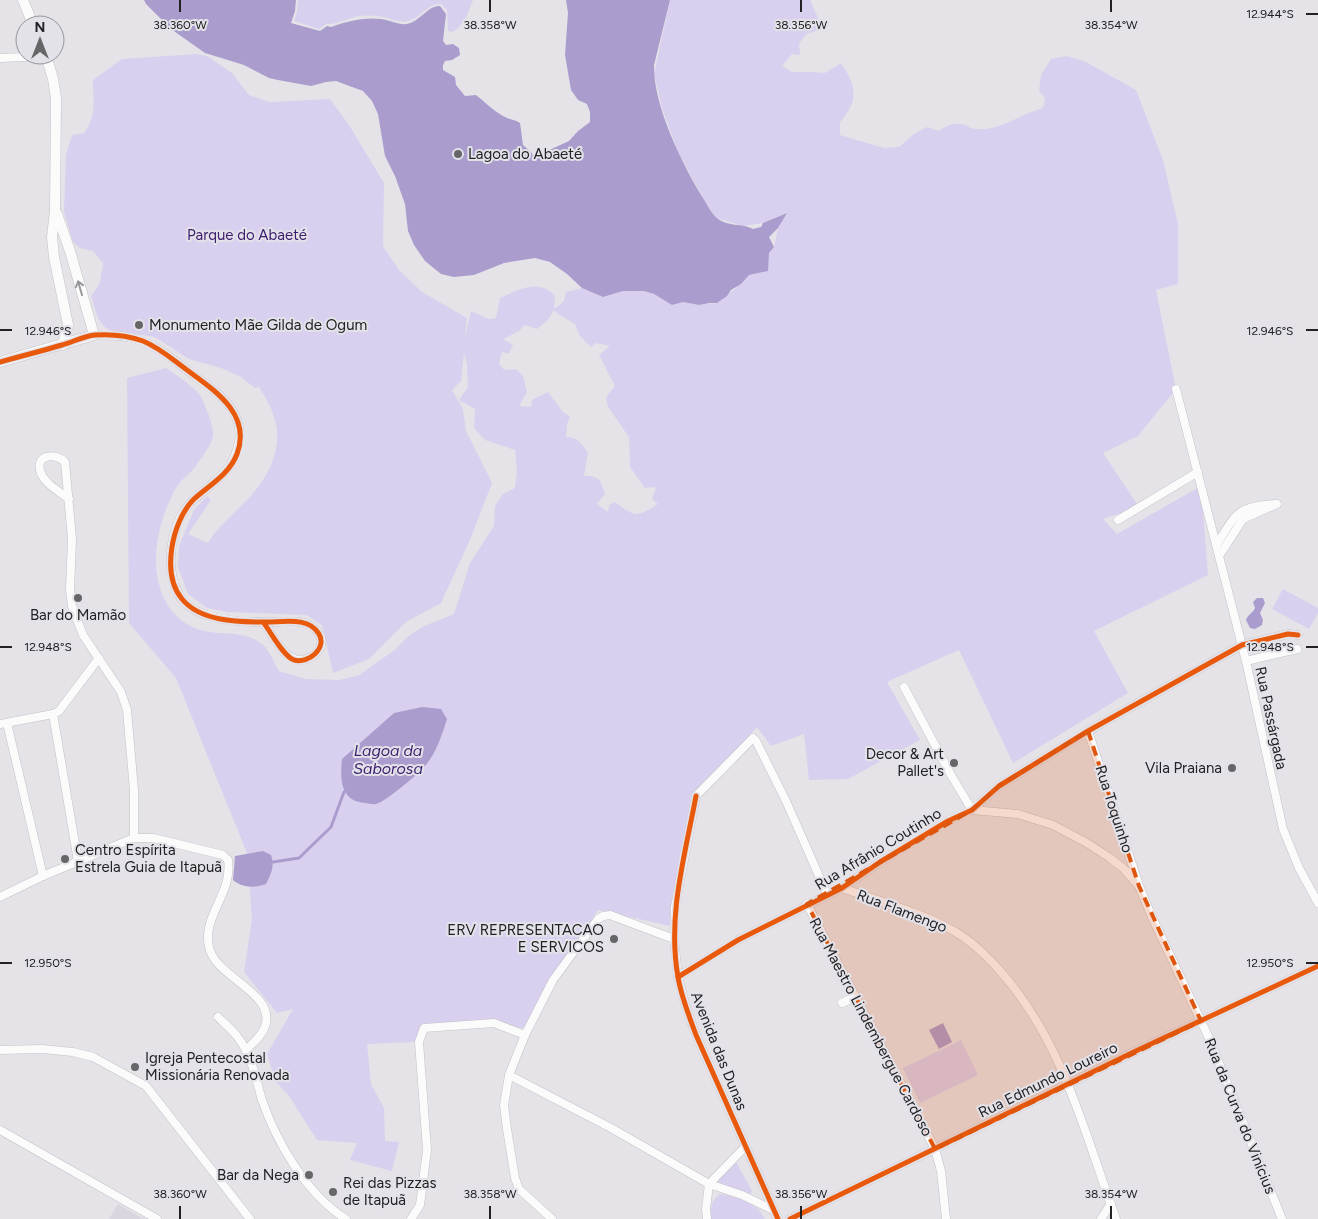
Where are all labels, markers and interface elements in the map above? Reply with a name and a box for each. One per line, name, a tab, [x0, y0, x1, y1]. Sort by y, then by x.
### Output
text: 12.944°S	[1246, 7, 1294, 21]
north arrow	[15, 15, 65, 65]
text: 38.360°W	[153, 18, 207, 32]
text: 38.358°W	[463, 18, 517, 32]
text: 38.356°W	[775, 18, 828, 32]
text: 38.354°W	[1084, 18, 1138, 32]
text: N	[35, 19, 45, 36]
place label: Lagoa do Abaeté	[468, 145, 582, 163]
marker: Lagoa do Abaeté	[452, 148, 464, 160]
park label: Parque do Abaeté	[187, 226, 307, 244]
one-way arrow	[75, 281, 84, 297]
place label: Monumento Mãe Gilda de Ogum	[149, 316, 367, 334]
marker: Monumento Mãe Gilda de Ogum	[133, 319, 145, 331]
text: 12.946°S	[25, 324, 72, 338]
text: 12.946°S	[1247, 324, 1294, 338]
marker: Bar do Mamão	[72, 592, 84, 604]
place label: Bar do Mamão	[30, 606, 126, 624]
text: 12.948°S	[24, 640, 72, 654]
text: 12.948°S	[1246, 640, 1294, 654]
street label: Rua Passárgada	[1251, 665, 1291, 771]
water label: Lagoa da Saborosa	[353, 741, 423, 778]
place label: Decor & Art Pallet's	[866, 745, 944, 780]
marker: Decor & Art Pallet's	[948, 757, 960, 769]
place label: Vila Praiana	[1145, 759, 1222, 777]
marker: Vila Praiana	[1226, 762, 1238, 774]
street label: Rua Toquinho	[1091, 763, 1137, 855]
street label: Rua Afrânio Coutinho	[812, 804, 945, 894]
place label: Centro Espírita Estrela Guia de Itapuã	[75, 841, 222, 876]
marker: Centro Espírita Estrela Guia de Itapuã	[59, 853, 71, 865]
street label: Rua Flamengo	[854, 886, 950, 937]
street label: Rua Maestro Lindembergue Cardoso	[806, 915, 937, 1140]
place label: ERV REPRESENTACAO E SERVICOS	[447, 921, 604, 956]
marker: ERV REPRESENTACAO E SERVICOS	[608, 933, 620, 945]
text: 12.950°S	[24, 956, 72, 970]
text: 12.950°S	[1246, 956, 1294, 970]
street label: Avenida das Dunas	[687, 989, 751, 1113]
street label: Rua da Curva do Vinícius	[1200, 1035, 1280, 1197]
street label: Rua Edmundo Loureiro	[975, 1038, 1121, 1122]
place label: Igreja Pentecostal Missionária Renovada	[145, 1049, 289, 1084]
marker: Igreja Pentecostal Missionária Renovada	[129, 1061, 141, 1073]
place label: Bar da Nega	[217, 1166, 299, 1184]
marker: Bar da Nega	[303, 1169, 315, 1181]
place label: Rei das Pizzas de Itapuã	[343, 1174, 436, 1209]
marker: Rei das Pizzas de Itapuã	[327, 1186, 339, 1198]
text: 38.360°W	[153, 1187, 207, 1201]
text: 38.358°W	[463, 1187, 517, 1201]
text: 38.356°W	[775, 1187, 828, 1201]
text: 38.354°W	[1084, 1187, 1138, 1201]

